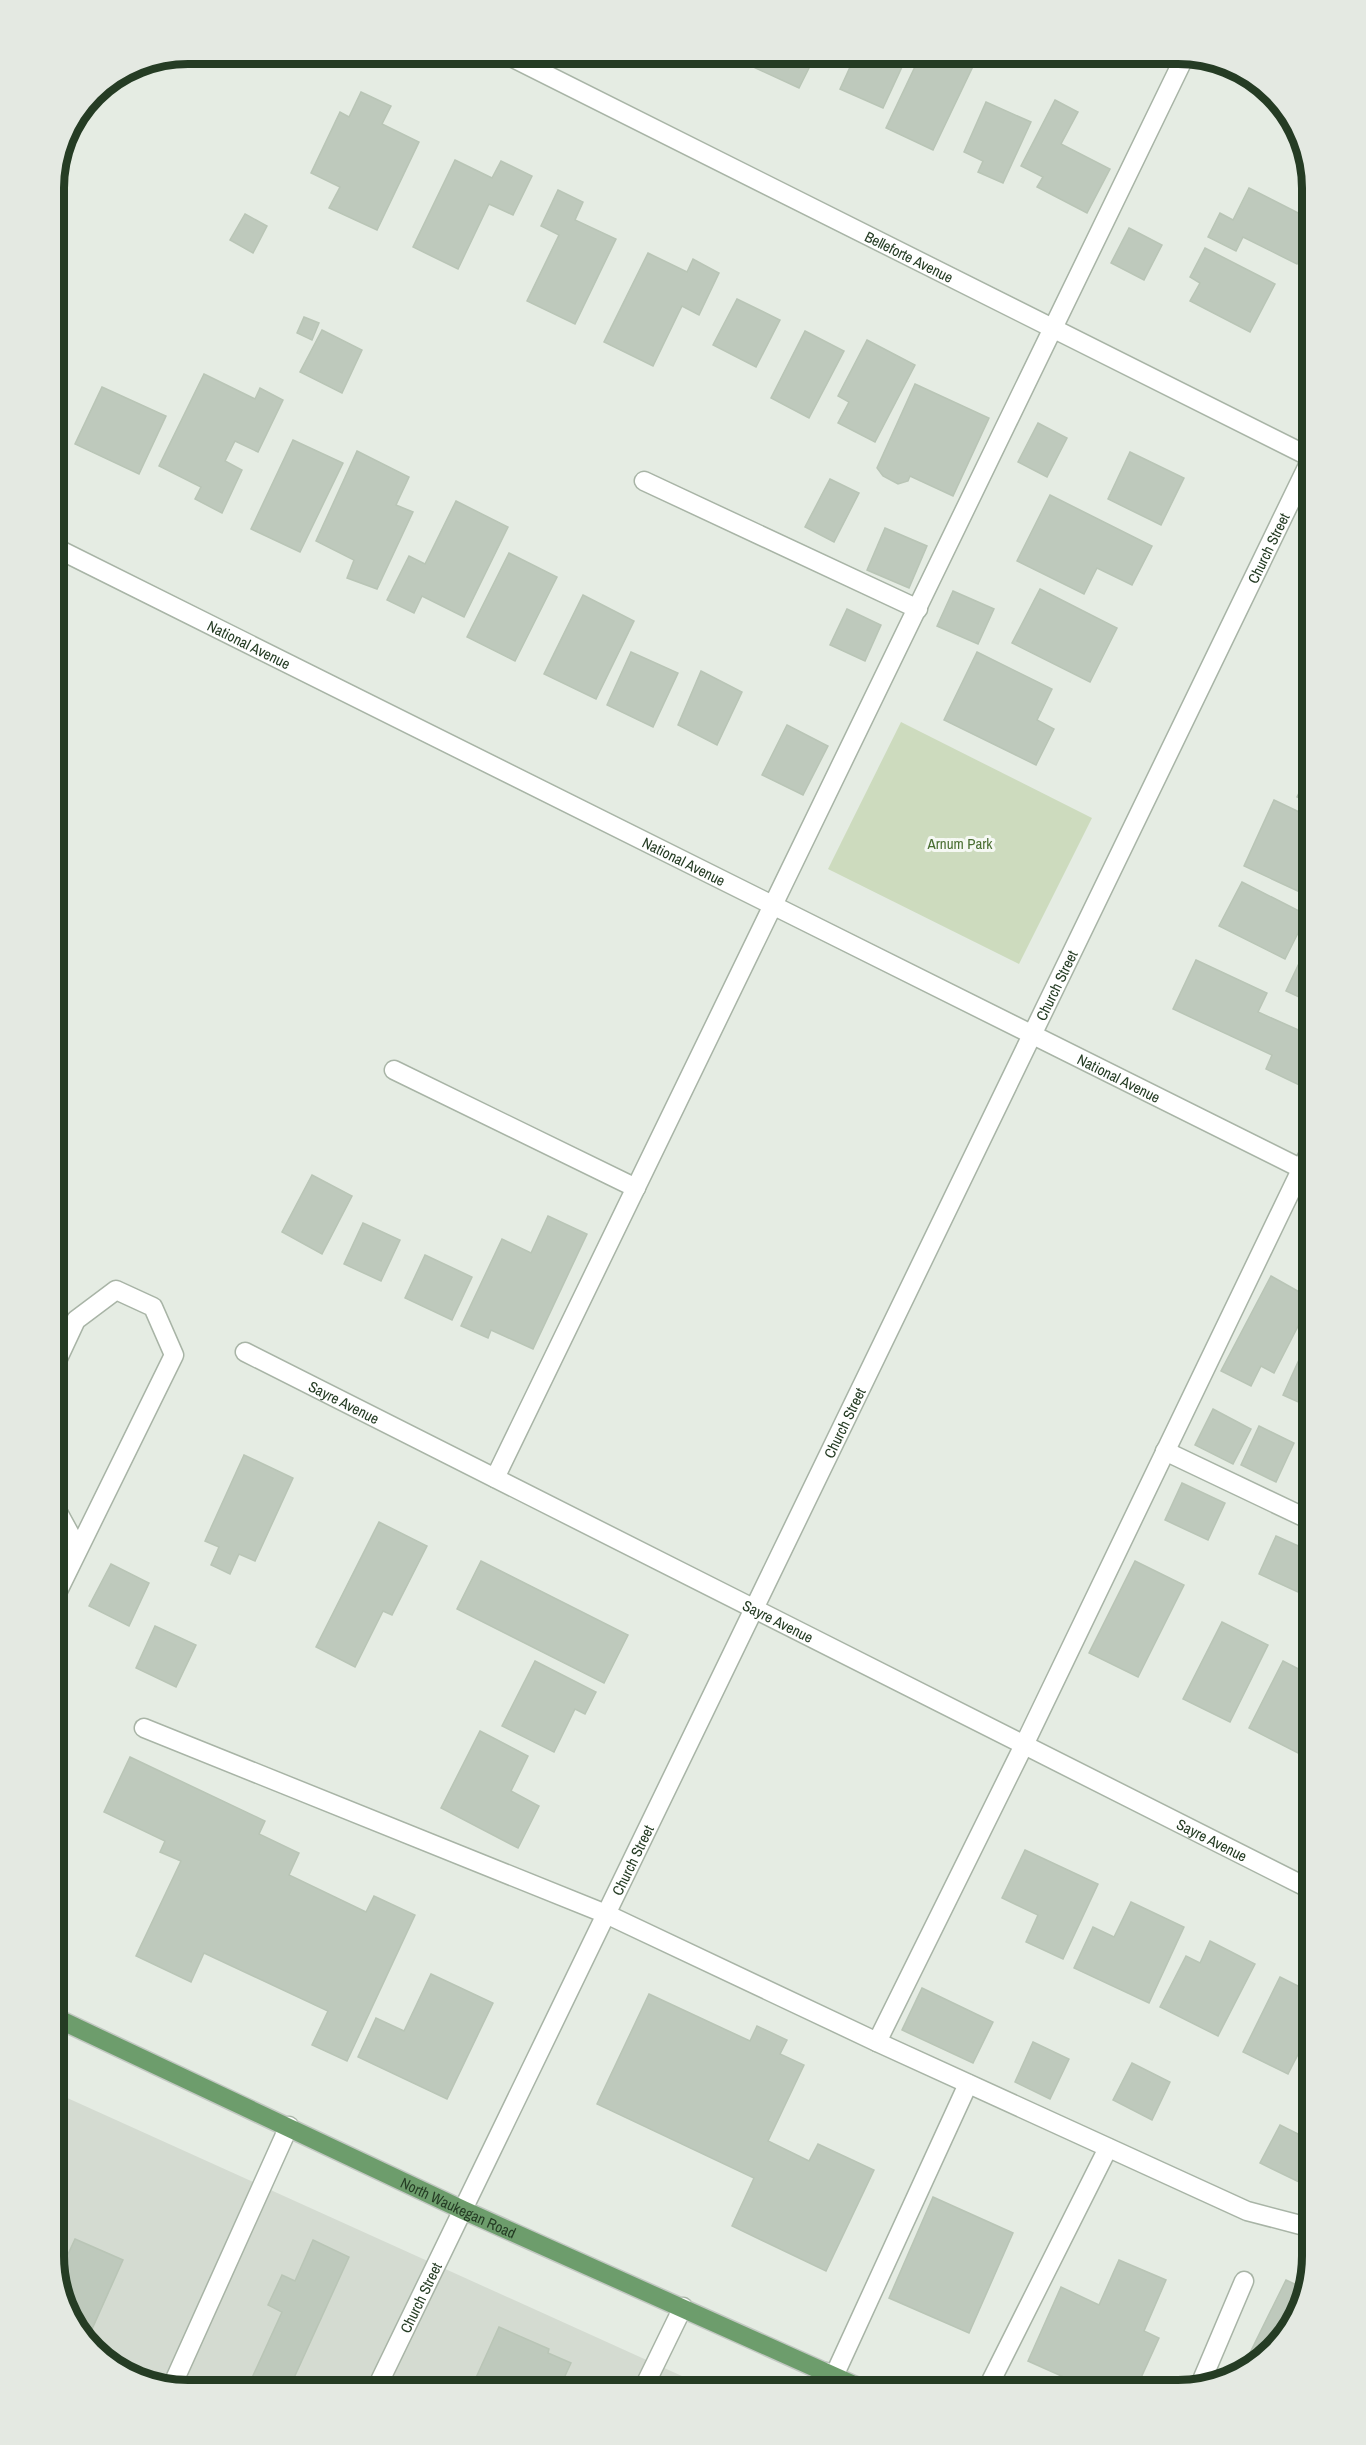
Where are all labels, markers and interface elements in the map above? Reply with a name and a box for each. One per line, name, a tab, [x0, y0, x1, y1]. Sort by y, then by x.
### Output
street label: Belleforte Avenue	[861, 225, 957, 287]
street label: Church Street	[1242, 509, 1294, 587]
street label: National Avenue	[204, 615, 294, 674]
street label: National Avenue	[639, 832, 729, 891]
park label: Arnum Park	[927, 833, 993, 854]
street label: Church Street	[1030, 946, 1082, 1024]
street label: National Avenue	[1074, 1048, 1164, 1107]
street label: Sayre Avenue	[305, 1375, 383, 1429]
street label: Church Street	[818, 1383, 870, 1461]
street label: Sayre Avenue	[739, 1594, 817, 1647]
street label: Sayre Avenue	[1173, 1813, 1251, 1866]
street label: Church Street	[606, 1821, 659, 1899]
street label: North Waukegan Road	[397, 2172, 519, 2243]
street label: Church Street	[394, 2258, 447, 2336]

